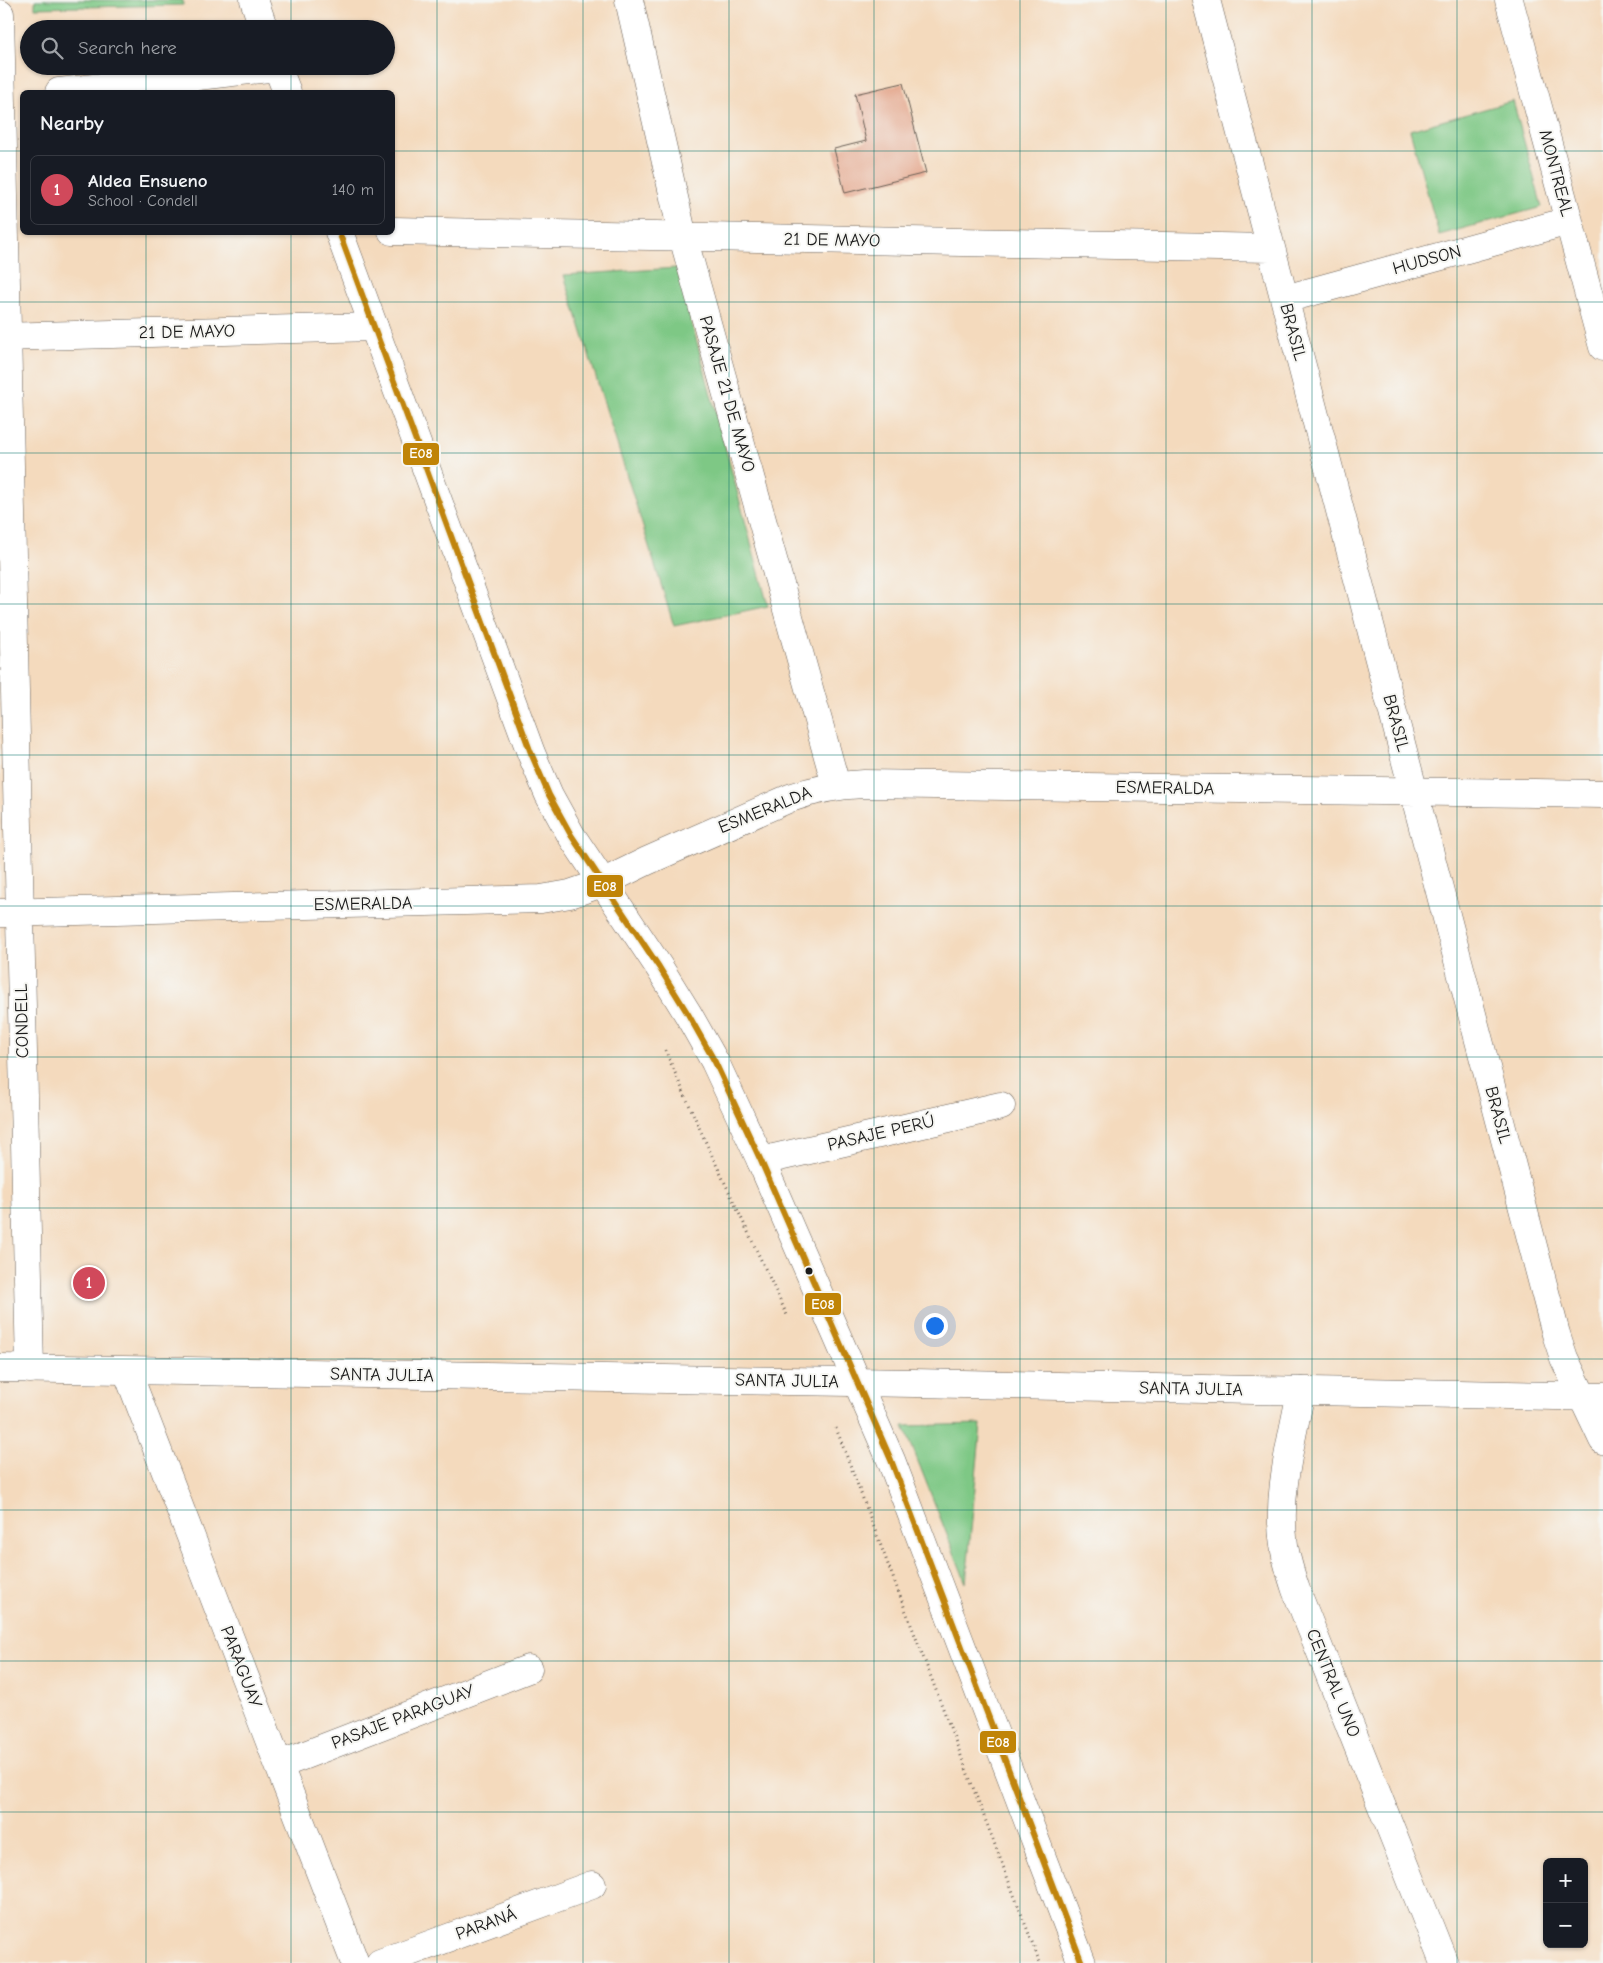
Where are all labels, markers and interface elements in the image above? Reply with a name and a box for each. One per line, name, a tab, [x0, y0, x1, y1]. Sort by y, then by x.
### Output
search box	[20, 20, 395, 75]
icon: search	[38, 34, 66, 62]
text: Search here	[78, 37, 177, 59]
text: Nearby	[40, 111, 104, 135]
street label: MONTREAL	[1534, 127, 1578, 219]
text: Aldea Ensueno	[88, 170, 208, 192]
text: 1	[54, 181, 60, 199]
text: 140 m	[332, 181, 374, 199]
text: School · Condell	[88, 192, 198, 210]
street label: 21 DE MAYO	[783, 229, 881, 251]
street label: HUDSON	[1390, 241, 1464, 279]
street label: BRASIL	[1275, 301, 1311, 363]
street label: PASAJE 21 DE MAYO	[695, 313, 759, 475]
street label: 21 DE MAYO	[138, 321, 236, 343]
line badge: E08	[402, 442, 440, 466]
text: E08	[409, 445, 433, 462]
street label: BRASIL	[1378, 692, 1414, 754]
street label: ESMERALDA	[1115, 777, 1215, 799]
street label: ESMERALDA	[715, 782, 815, 838]
line badge: E08	[586, 874, 624, 898]
text: E08	[593, 878, 617, 895]
street label: ESMERALDA	[313, 893, 413, 915]
street label: CONDELL	[11, 983, 33, 1059]
street label: BRASIL	[1480, 1084, 1516, 1146]
street label: PASAJE PERÚ	[825, 1109, 937, 1156]
pin: 1	[73, 1264, 105, 1302]
unlabelled marker	[804, 1266, 814, 1276]
line badge: E08	[804, 1292, 842, 1316]
text: E08	[811, 1296, 835, 1313]
your location	[922, 1313, 948, 1339]
street label: SANTA JULIA	[330, 1364, 434, 1386]
street label: SANTA JULIA	[735, 1370, 839, 1392]
street label: SANTA JULIA	[1139, 1378, 1243, 1400]
street label: PARAGUAY	[216, 1623, 266, 1711]
street label: CENTRAL UNO	[1302, 1626, 1364, 1740]
street label: PASAJE PARAGUAY	[329, 1680, 478, 1754]
line badge: E08	[979, 1730, 1017, 1754]
text: E08	[986, 1734, 1010, 1751]
map controls	[1543, 1858, 1588, 1948]
button: +	[1543, 1858, 1588, 1903]
street label: PARANÁ	[452, 1902, 519, 1945]
button: −	[1543, 1903, 1588, 1948]

